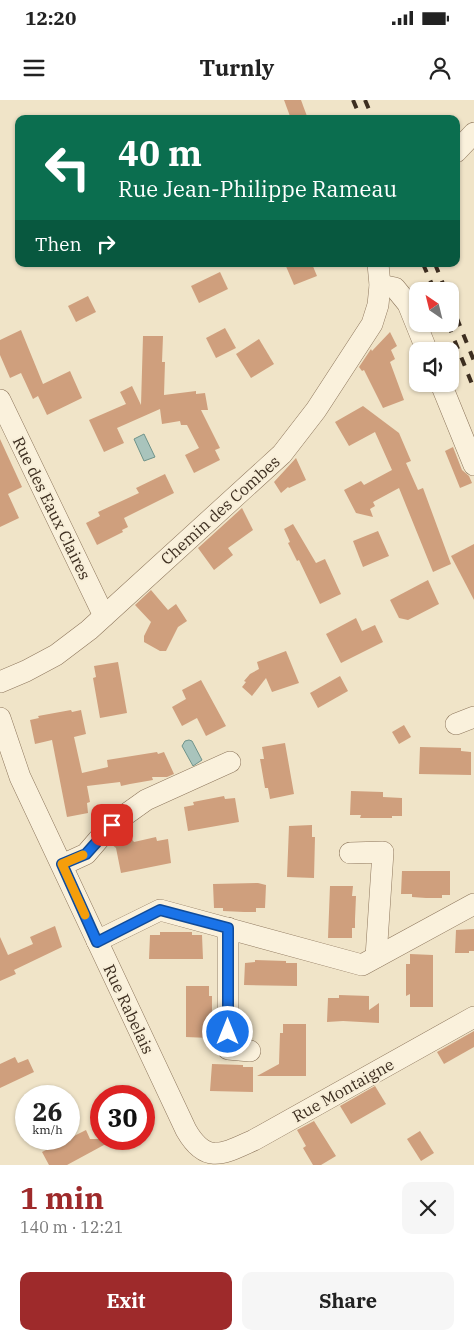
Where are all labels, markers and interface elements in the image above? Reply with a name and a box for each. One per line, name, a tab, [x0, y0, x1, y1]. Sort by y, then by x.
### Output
text: 12:20	[25, 6, 76, 30]
text: Turnly	[200, 53, 274, 82]
icon: menu	[20, 54, 48, 82]
icon: person	[426, 54, 454, 82]
text: 40 m	[118, 130, 202, 176]
icon: left	[35, 135, 100, 200]
text: Rue Jean-Philippe Rameau	[118, 174, 397, 203]
icon: right	[92, 230, 120, 258]
text: Then	[35, 232, 82, 256]
north arrow	[409, 282, 459, 332]
map controls	[409, 282, 459, 392]
button: sound	[409, 342, 459, 392]
street label: Rue des Eaux Claires	[9, 433, 95, 583]
street label: Chemin des Combes	[156, 451, 284, 569]
pin	[91, 804, 133, 846]
icon: arrive	[98, 811, 126, 839]
street label: Rue Rabelais	[99, 961, 159, 1057]
position arrow	[201, 1005, 253, 1057]
street label: Rue Montaigne	[289, 1054, 397, 1126]
speed limit sign: 30	[90, 1085, 155, 1150]
text: 26	[32, 1095, 63, 1128]
text: km/h	[32, 1122, 63, 1137]
text: 1 min	[20, 1178, 104, 1217]
button: close	[402, 1182, 454, 1234]
text: 140 m · 12:21	[20, 1217, 123, 1237]
button: Exit	[20, 1272, 232, 1330]
button: Share	[242, 1272, 454, 1330]

